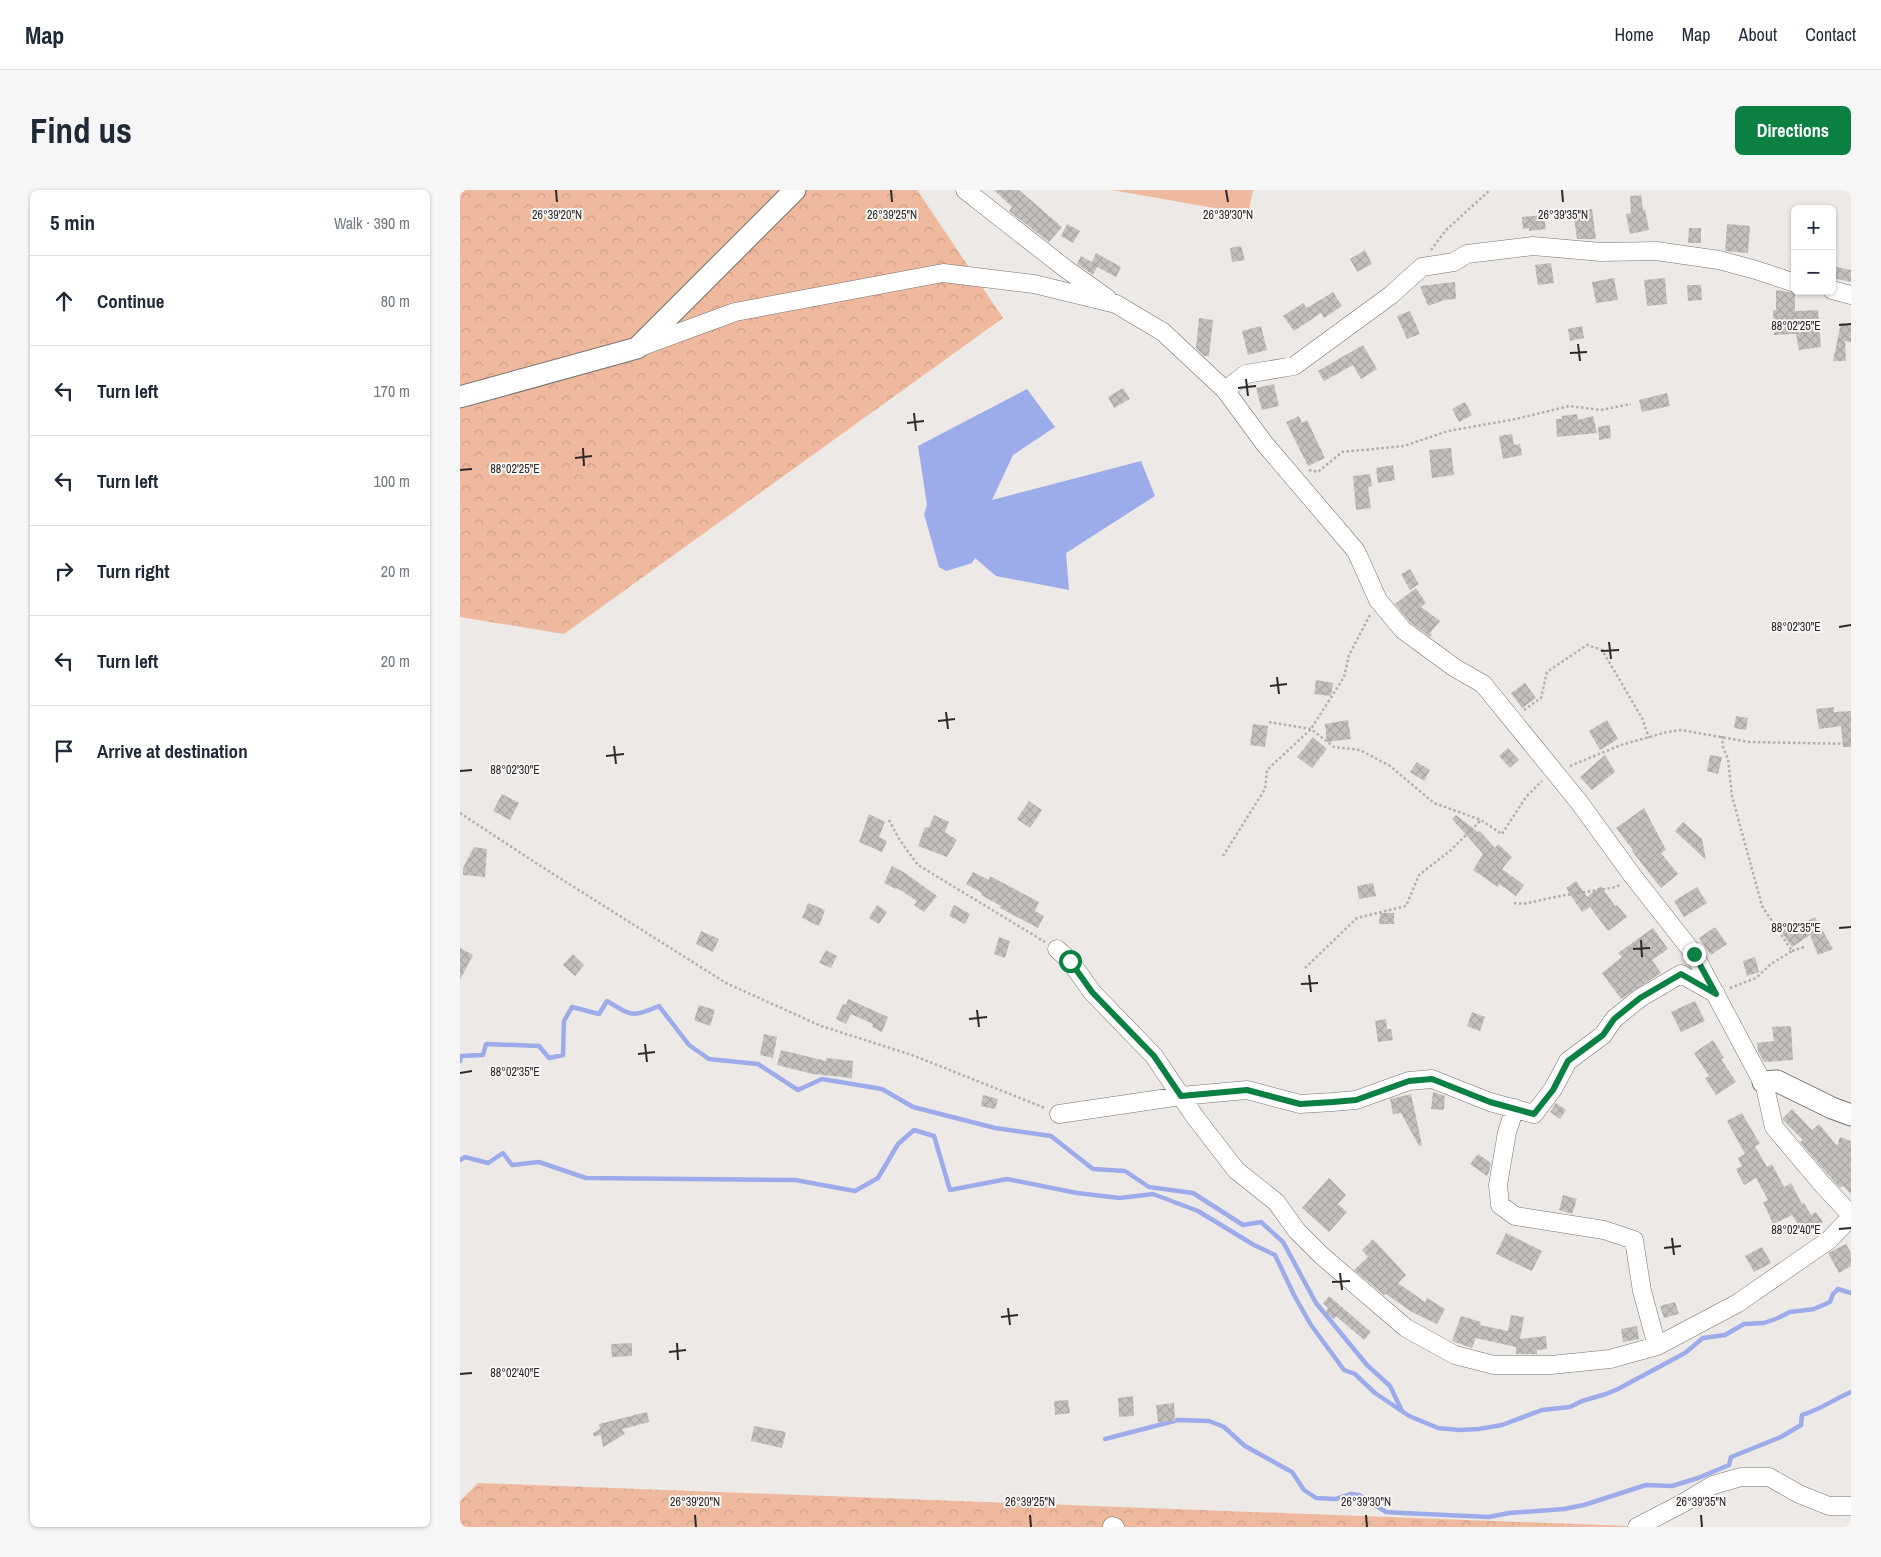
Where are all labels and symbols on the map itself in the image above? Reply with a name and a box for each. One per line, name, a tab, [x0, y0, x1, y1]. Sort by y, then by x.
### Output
text: 26°39'20"N	[532, 207, 582, 223]
text: 26°39'25"N	[867, 207, 917, 223]
text: 26°39'30"N	[1203, 207, 1253, 223]
text: 26°39'35"N	[1538, 207, 1588, 223]
text: 88°02'25"E	[1771, 318, 1821, 334]
text: 88°02'25"E	[490, 461, 540, 477]
text: 88°02'30"E	[1771, 619, 1821, 635]
text: 88°02'30"E	[490, 762, 540, 778]
text: 88°02'35"E	[1771, 920, 1821, 936]
route end	[1683, 943, 1706, 966]
route start	[1059, 950, 1082, 973]
text: 88°02'35"E	[490, 1064, 540, 1080]
text: 88°02'40"E	[1771, 1222, 1821, 1238]
text: 88°02'40"E	[490, 1365, 540, 1381]
text: 26°39'20"N	[670, 1494, 720, 1510]
text: 26°39'25"N	[1005, 1494, 1055, 1510]
text: 26°39'30"N	[1341, 1494, 1391, 1510]
text: 26°39'35"N	[1676, 1494, 1726, 1510]

